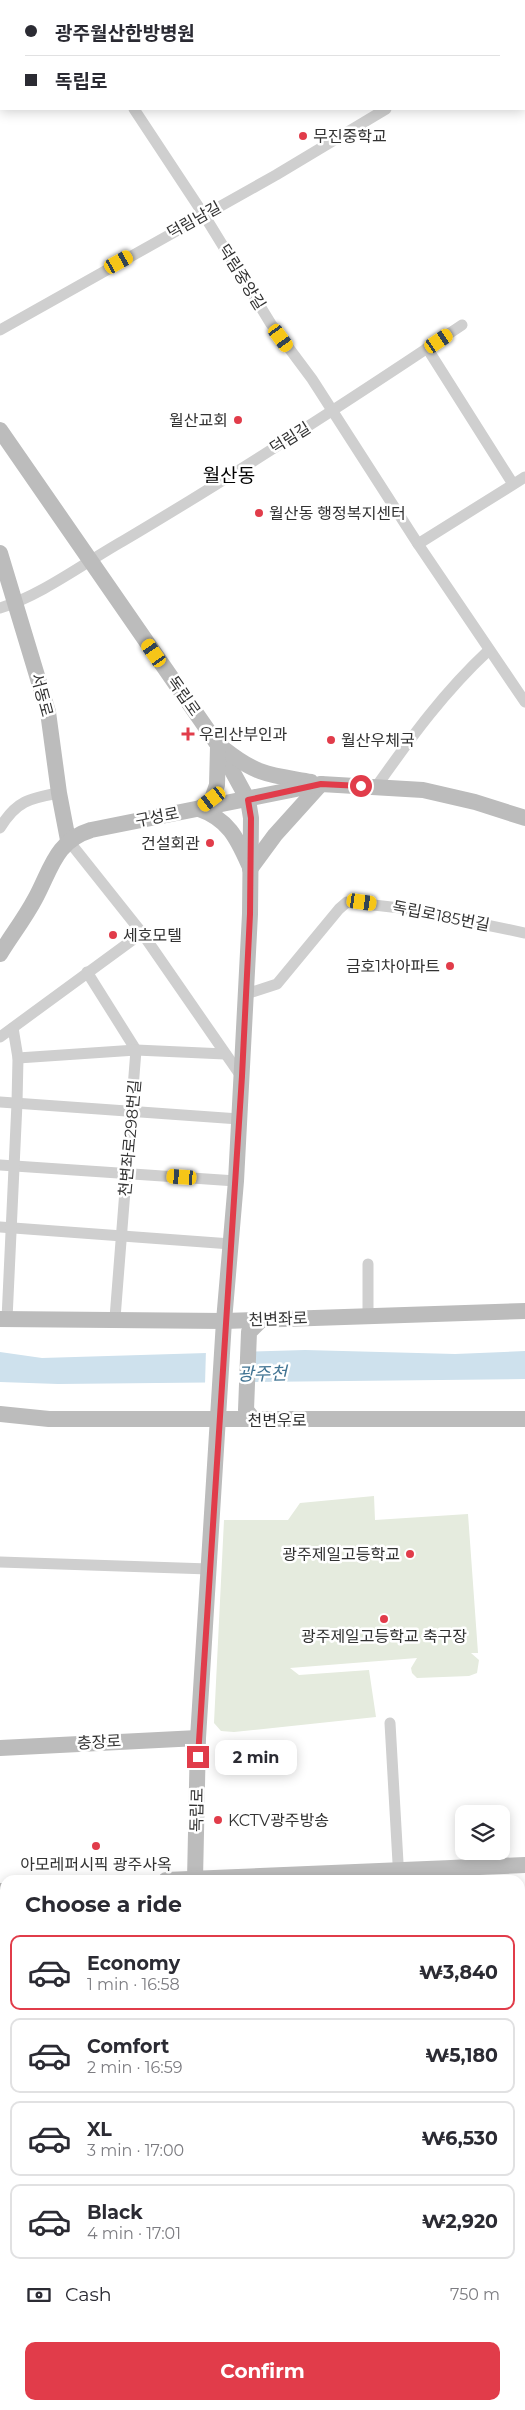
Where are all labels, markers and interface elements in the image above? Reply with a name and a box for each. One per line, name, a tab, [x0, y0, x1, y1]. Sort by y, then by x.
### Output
text: 광주월산한방병원	[55, 22, 195, 45]
text: 독립로	[55, 70, 107, 93]
place label: 무진중학교	[313, 127, 387, 146]
marker: 무진중학교	[297, 130, 309, 142]
street label: 덕림남길	[164, 197, 224, 243]
street label: 덕림중앙길	[214, 241, 270, 313]
car	[102, 248, 135, 276]
car	[266, 321, 295, 355]
car	[422, 326, 455, 356]
place label: 월산교회	[169, 411, 228, 430]
marker: 월산교회	[232, 414, 244, 426]
street label: 덕림길	[266, 418, 314, 458]
district label: 월산동	[203, 464, 255, 487]
place label: 월산동 행정복지센터	[269, 504, 406, 523]
marker: 월산동 행정복지센터	[253, 507, 265, 519]
car	[139, 636, 168, 670]
street label: 서동로	[27, 671, 57, 719]
street label: 독립로	[164, 672, 205, 720]
place label: 우리산부인과	[199, 725, 288, 744]
marker: 우리산부인과	[181, 727, 195, 741]
place label: 월산우체국	[341, 731, 415, 750]
marker: 월산우체국	[325, 734, 337, 746]
route start	[350, 775, 372, 797]
car	[195, 784, 228, 814]
street label: 구성로	[134, 803, 181, 831]
place label: 건설회관	[141, 834, 200, 853]
marker: 건설회관	[204, 837, 216, 849]
car	[346, 892, 377, 912]
street label: 독립로185번길	[391, 897, 491, 935]
place label: 세호모텔	[123, 926, 182, 945]
marker: 세호모텔	[107, 929, 119, 941]
place label: 금호1차아파트	[346, 957, 440, 976]
marker: 금호1차아파트	[444, 960, 456, 972]
street label: 천변좌로298번길	[115, 1079, 145, 1197]
car	[166, 1168, 197, 1186]
street label: 천변좌로	[248, 1308, 308, 1330]
water label: 광주천	[237, 1363, 289, 1385]
street label: 천변우로	[248, 1411, 307, 1430]
place label: 광주제일고등학교	[282, 1545, 400, 1564]
marker: 광주제일고등학교	[404, 1548, 416, 1560]
marker: 광주제일고등학교 축구장	[378, 1613, 390, 1625]
place label: 광주제일고등학교 축구장	[301, 1627, 467, 1646]
street label: 충장로	[76, 1731, 122, 1753]
callout: 2 min	[216, 1740, 298, 1774]
route end	[187, 1746, 209, 1768]
text: 2 min	[233, 1748, 279, 1767]
street label: 독립로	[187, 1787, 207, 1832]
map controls	[455, 1805, 510, 1860]
button: layers	[455, 1805, 510, 1860]
place label: KCTV광주방송	[228, 1811, 329, 1830]
marker: KCTV광주방송	[212, 1814, 224, 1826]
marker: 아모레퍼시픽 광주사옥	[90, 1840, 102, 1852]
place label: 아모레퍼시픽 광주사옥	[20, 1855, 172, 1874]
text: Choose a ride	[25, 1891, 182, 1918]
icon: car	[27, 1950, 72, 1995]
text: Economy	[87, 1952, 180, 1975]
text: ₩3,840	[419, 1961, 498, 1984]
text: 1 min · 16:58	[87, 1975, 180, 1994]
icon: car	[27, 2033, 72, 2078]
text: Comfort	[87, 2035, 169, 2058]
text: ₩5,180	[425, 2044, 498, 2067]
text: 2 min · 16:59	[87, 2058, 183, 2077]
icon: car	[27, 2116, 72, 2161]
text: XL	[87, 2118, 112, 2141]
text: ₩6,530	[422, 2127, 498, 2150]
text: 3 min · 17:00	[87, 2141, 184, 2160]
icon: car	[27, 2199, 72, 2244]
text: Black	[87, 2201, 143, 2224]
text: ₩2,920	[422, 2210, 498, 2233]
text: 4 min · 17:01	[87, 2224, 181, 2243]
icon: cash	[25, 2281, 53, 2309]
text: Cash	[65, 2283, 112, 2306]
text: 750 m	[450, 2285, 500, 2304]
button: Confirm	[25, 2342, 500, 2400]

